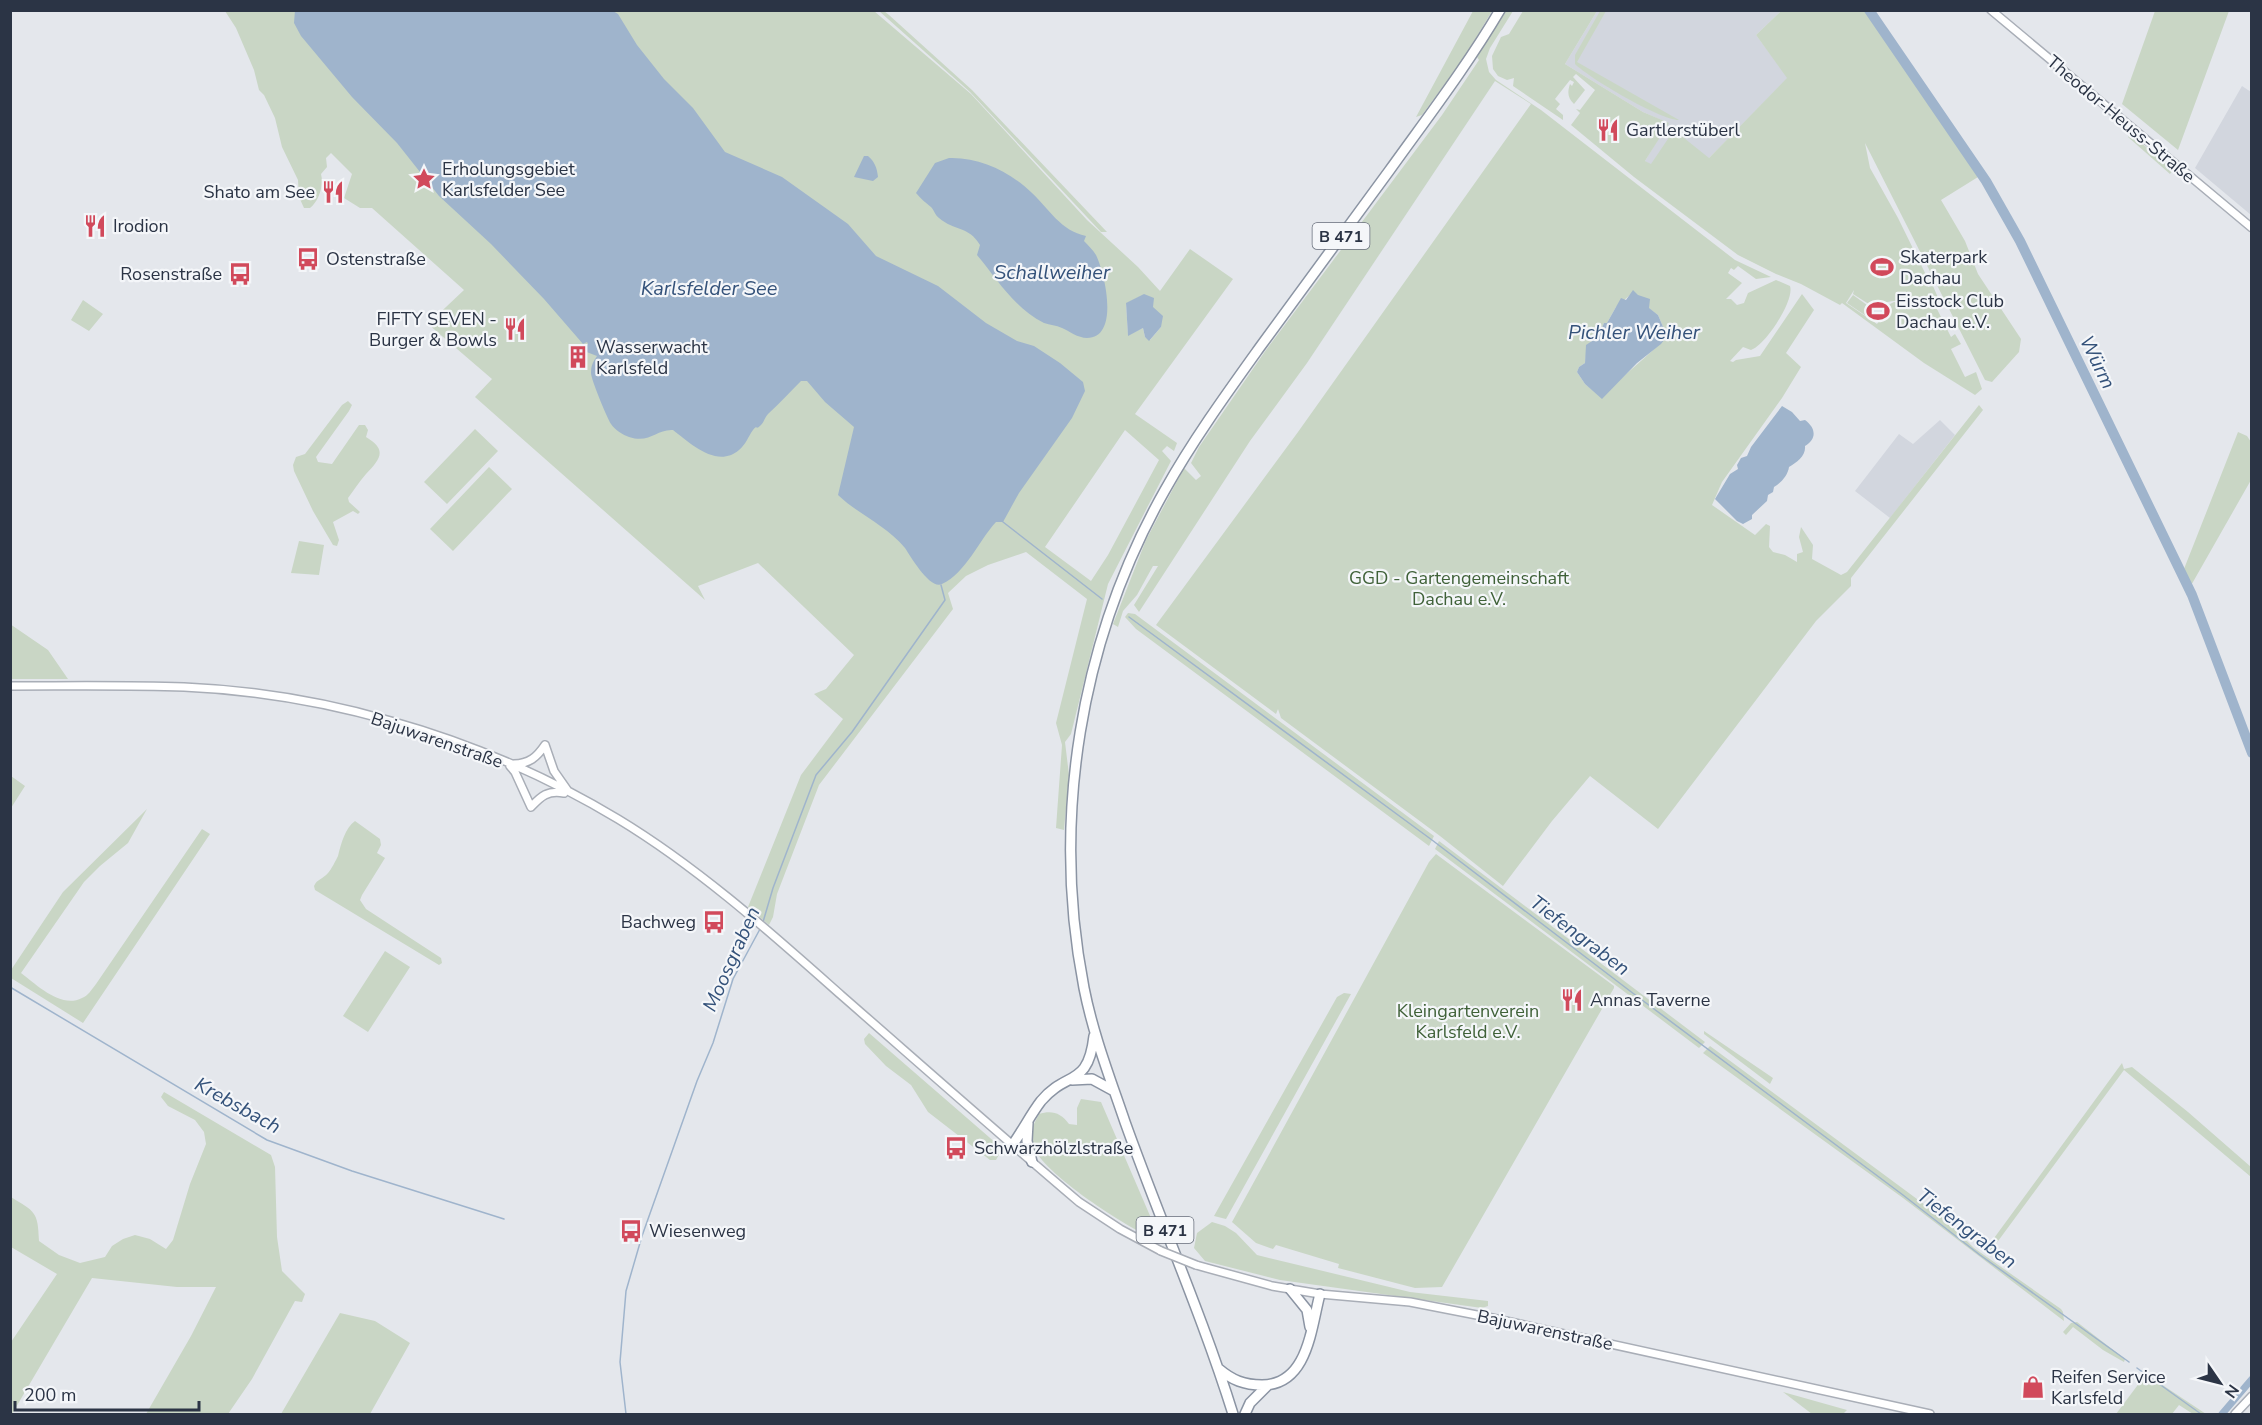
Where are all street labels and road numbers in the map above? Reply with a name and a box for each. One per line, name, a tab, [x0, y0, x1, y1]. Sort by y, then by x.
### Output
street label: Theodor-Heuss-Straße	[2042, 50, 2200, 188]
road number: B 471	[1312, 223, 1370, 249]
street label: Bajuwarenstraße	[368, 706, 506, 774]
road number: B 471	[1136, 1217, 1194, 1243]
street label: Bajuwarenstraße	[1475, 1304, 1615, 1356]

